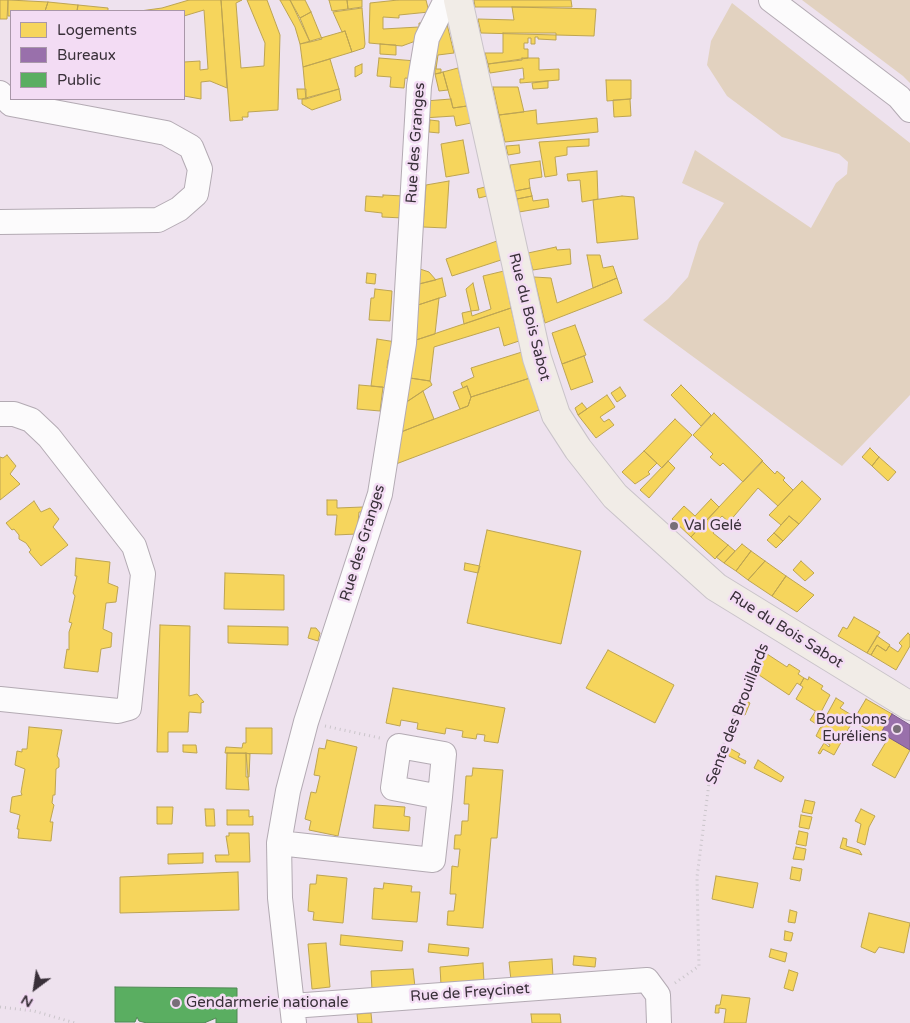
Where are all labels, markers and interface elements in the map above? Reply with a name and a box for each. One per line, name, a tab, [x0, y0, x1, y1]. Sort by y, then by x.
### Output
legend	[10, 10, 185, 100]
text: Logements	[57, 21, 137, 39]
text: Bureaux	[57, 46, 116, 64]
text: Public	[57, 71, 101, 89]
street label: Rue des Granges	[403, 82, 429, 204]
street label: Rue du Bois Sabot	[504, 251, 554, 383]
street label: Rue des Granges	[337, 482, 389, 604]
place label: Val Gelé	[684, 517, 742, 535]
marker: Val Gelé	[668, 520, 680, 532]
street label: Rue du Bois Sabot	[726, 588, 846, 672]
street label: Sente des Brouillards	[703, 641, 773, 787]
place label: Bouchons Euréliens	[816, 711, 887, 746]
marker: Bouchons Euréliens	[891, 723, 903, 735]
north arrow	[10, 963, 60, 1013]
street label: Rue de Freycinet	[410, 980, 530, 1006]
text: N	[18, 991, 36, 1011]
place label: Gendarmerie nationale	[186, 994, 349, 1012]
marker: Gendarmerie nationale	[170, 997, 182, 1009]

